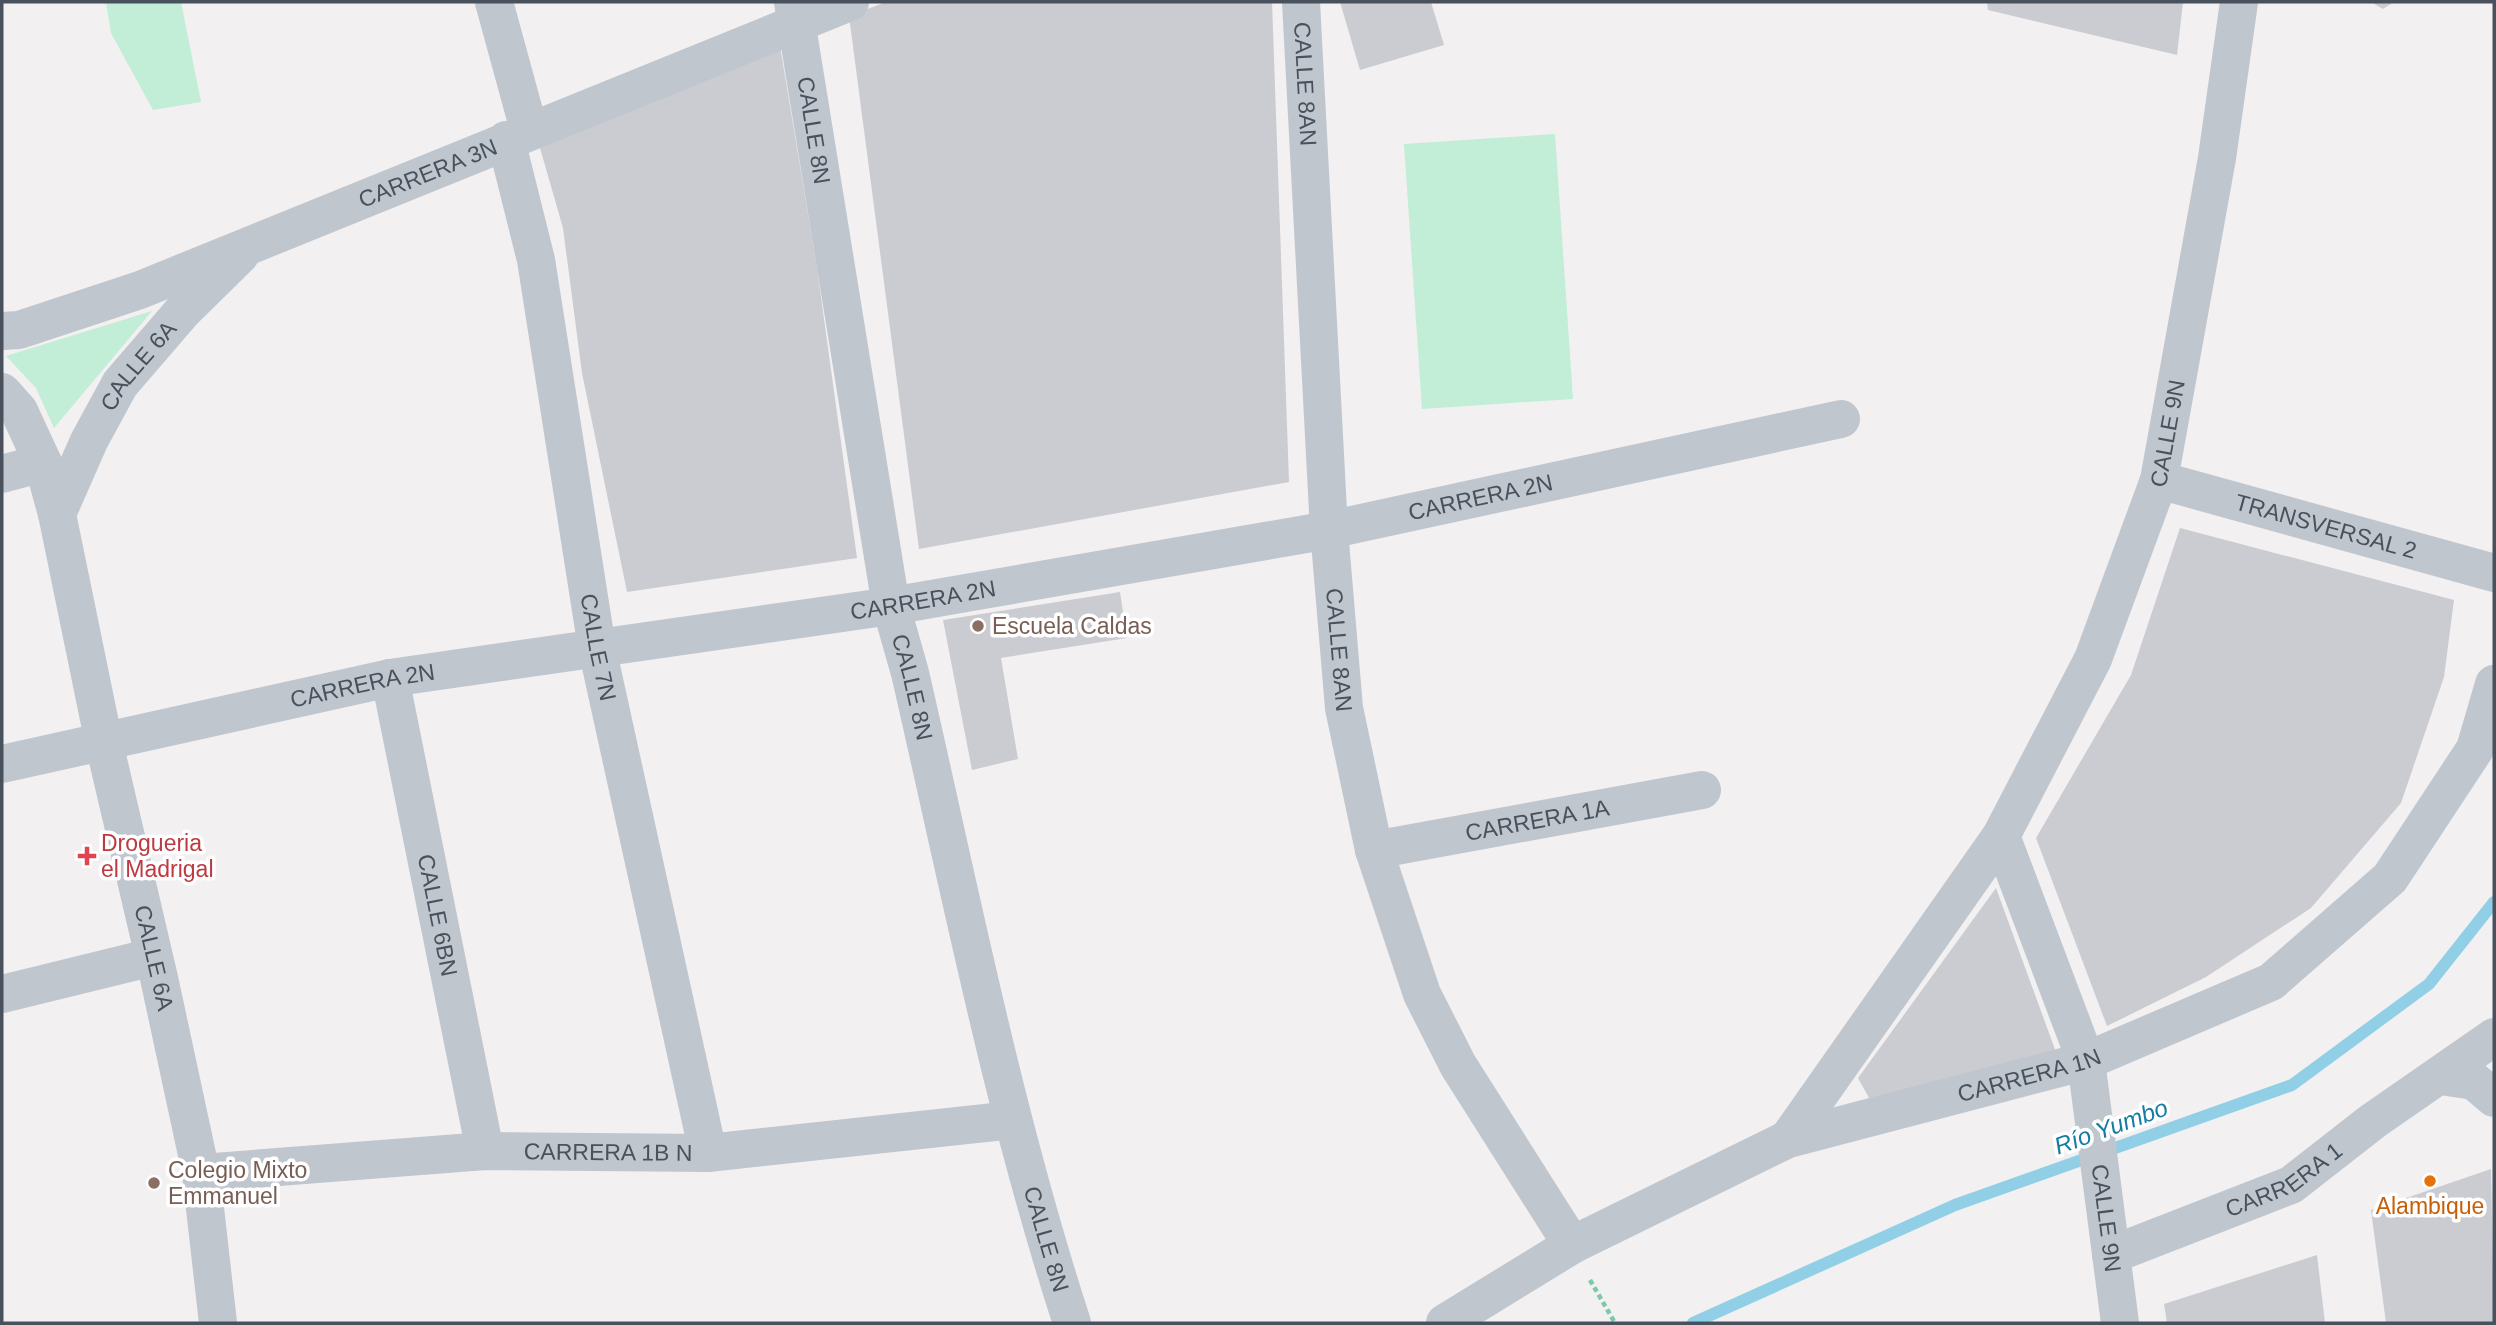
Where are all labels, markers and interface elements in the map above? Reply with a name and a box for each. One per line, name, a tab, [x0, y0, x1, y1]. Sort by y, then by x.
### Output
street label: CALLE 8AN	[1289, 21, 1322, 147]
street label: CALLE 8N	[792, 75, 835, 186]
street label: CARRERA 3N	[355, 134, 501, 213]
street label: CALLE 6A	[95, 315, 182, 415]
street label: CALLE 9N	[2145, 378, 2190, 489]
street label: CARRERA 2N	[1406, 469, 1555, 525]
street label: TRANSVERSAL 2	[2232, 489, 2419, 564]
street label: CARRERA 2N	[848, 575, 998, 625]
street label: CALLE 8AN	[1321, 587, 1357, 713]
street label: CALLE 7N	[576, 592, 621, 703]
place label: Escuela Caldas	[992, 613, 1152, 639]
marker: Escuela Caldas	[970, 618, 986, 634]
street label: CALLE 8N	[887, 631, 938, 743]
street label: CARRERA 2N	[288, 659, 437, 713]
street label: CARRERA 1A	[1463, 794, 1612, 846]
place label: Drogueria el Madrigal	[101, 830, 214, 882]
marker: Drogueria el Madrigal	[79, 848, 95, 864]
street label: CALLE 6BN	[413, 852, 463, 979]
street label: CALLE 6A	[129, 903, 179, 1014]
street label: CARRERA 1N	[1955, 1043, 2105, 1107]
water label: Río Yumbo	[2050, 1094, 2171, 1160]
street label: CARRERA 1	[2222, 1137, 2347, 1222]
street label: CARRERA 1B N	[524, 1138, 693, 1166]
place label: Colegio Mixto Emmanuel	[168, 1157, 307, 1209]
street label: CALLE 9N	[2087, 1163, 2126, 1274]
marker: Alambique	[2422, 1173, 2438, 1189]
marker: Colegio Mixto Emmanuel	[146, 1175, 162, 1191]
street label: CALLE 8N	[1019, 1183, 1074, 1295]
place label: Alambique	[2376, 1193, 2484, 1219]

